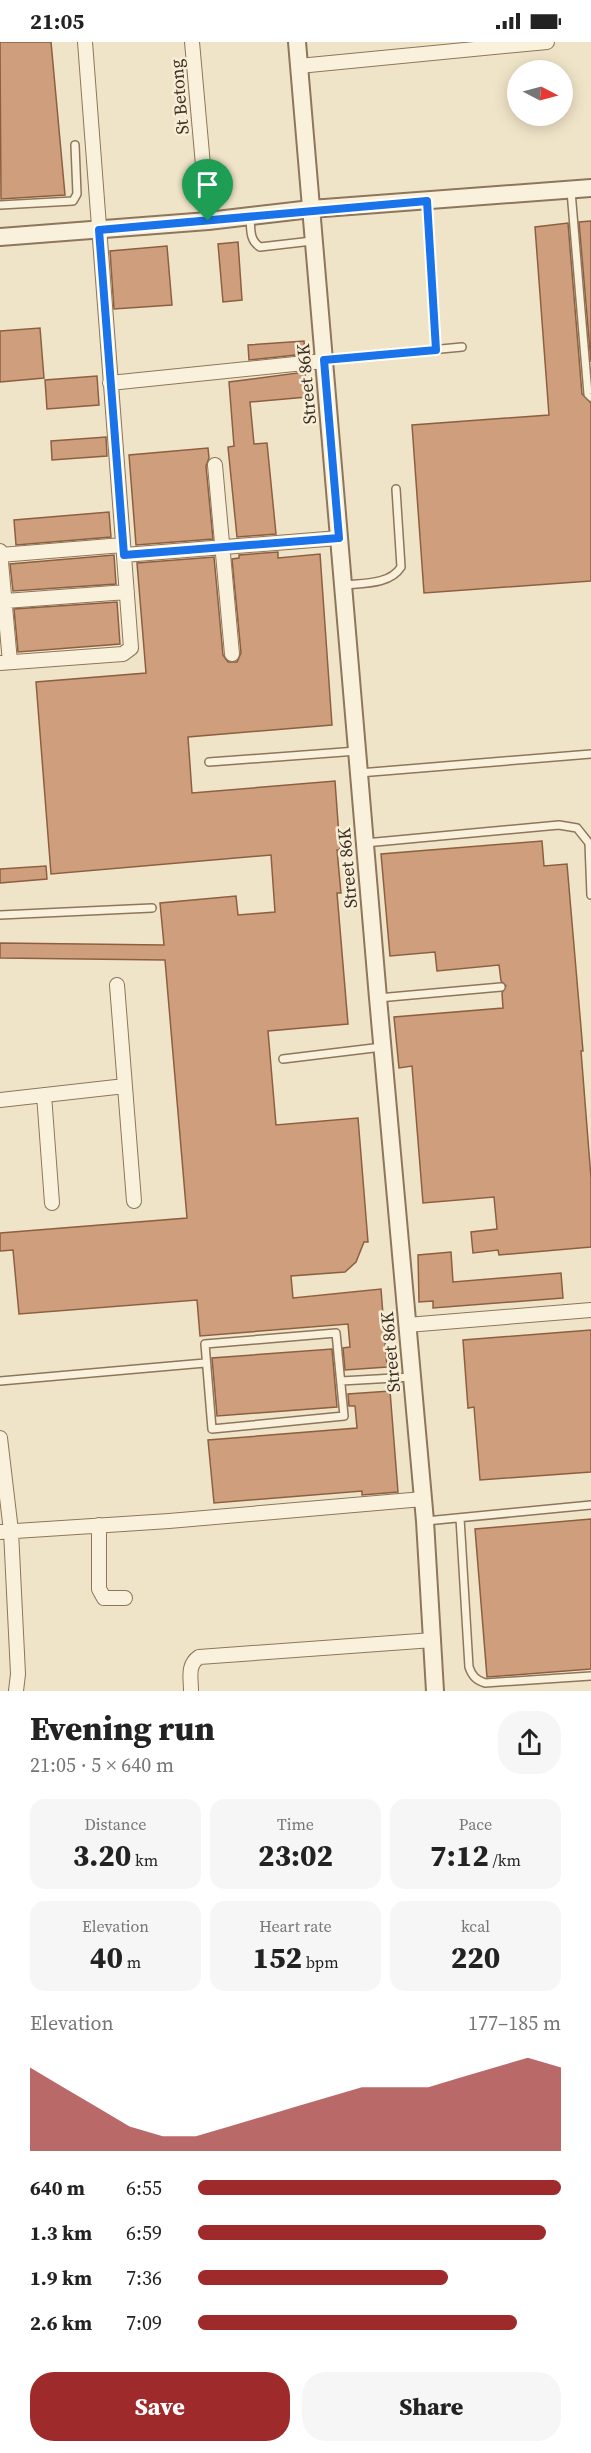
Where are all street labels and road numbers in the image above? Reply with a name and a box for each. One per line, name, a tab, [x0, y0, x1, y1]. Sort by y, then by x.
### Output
street label: St Betong	[163, 58, 195, 136]
street label: Street 86K	[290, 343, 322, 425]
street label: Street 86K	[331, 827, 363, 909]
street label: Street 86K	[374, 1311, 406, 1393]

